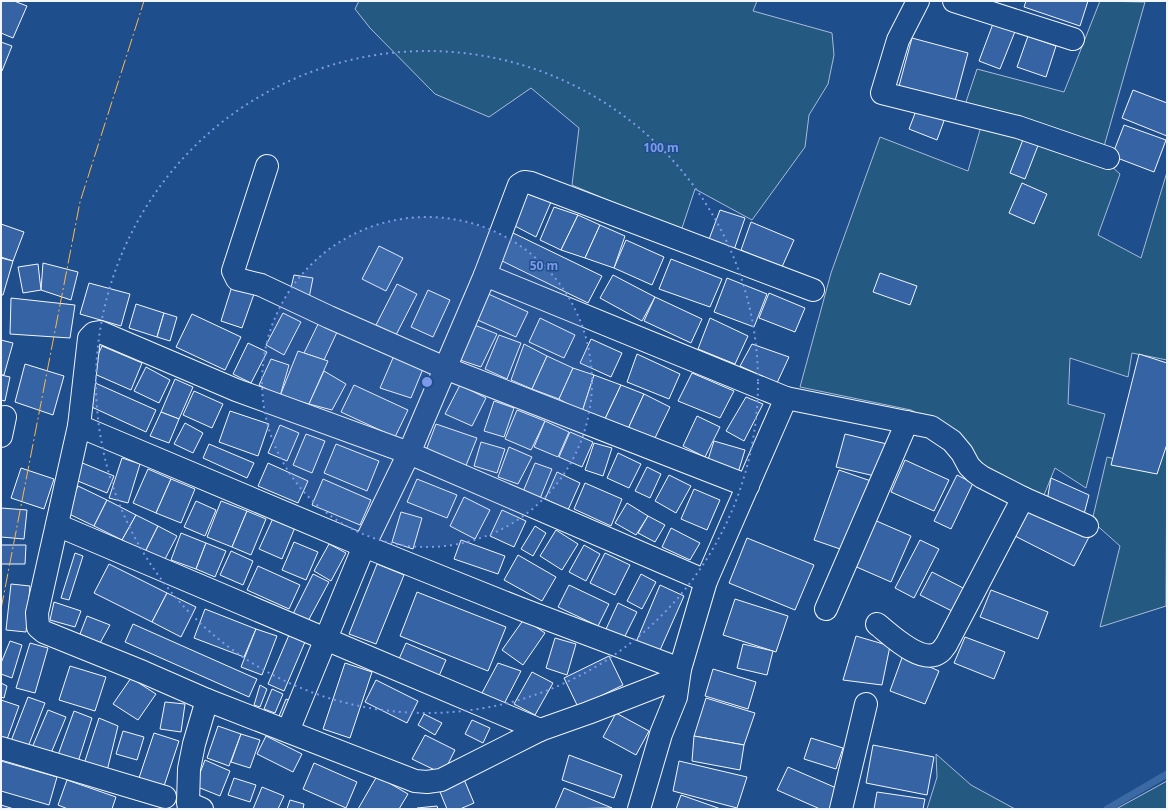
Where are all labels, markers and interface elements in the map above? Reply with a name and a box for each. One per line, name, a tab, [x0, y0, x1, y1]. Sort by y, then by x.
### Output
text: 100 m	[643, 139, 679, 156]
text: 50 m	[530, 257, 558, 274]
centre of rings	[420, 375, 434, 389]

